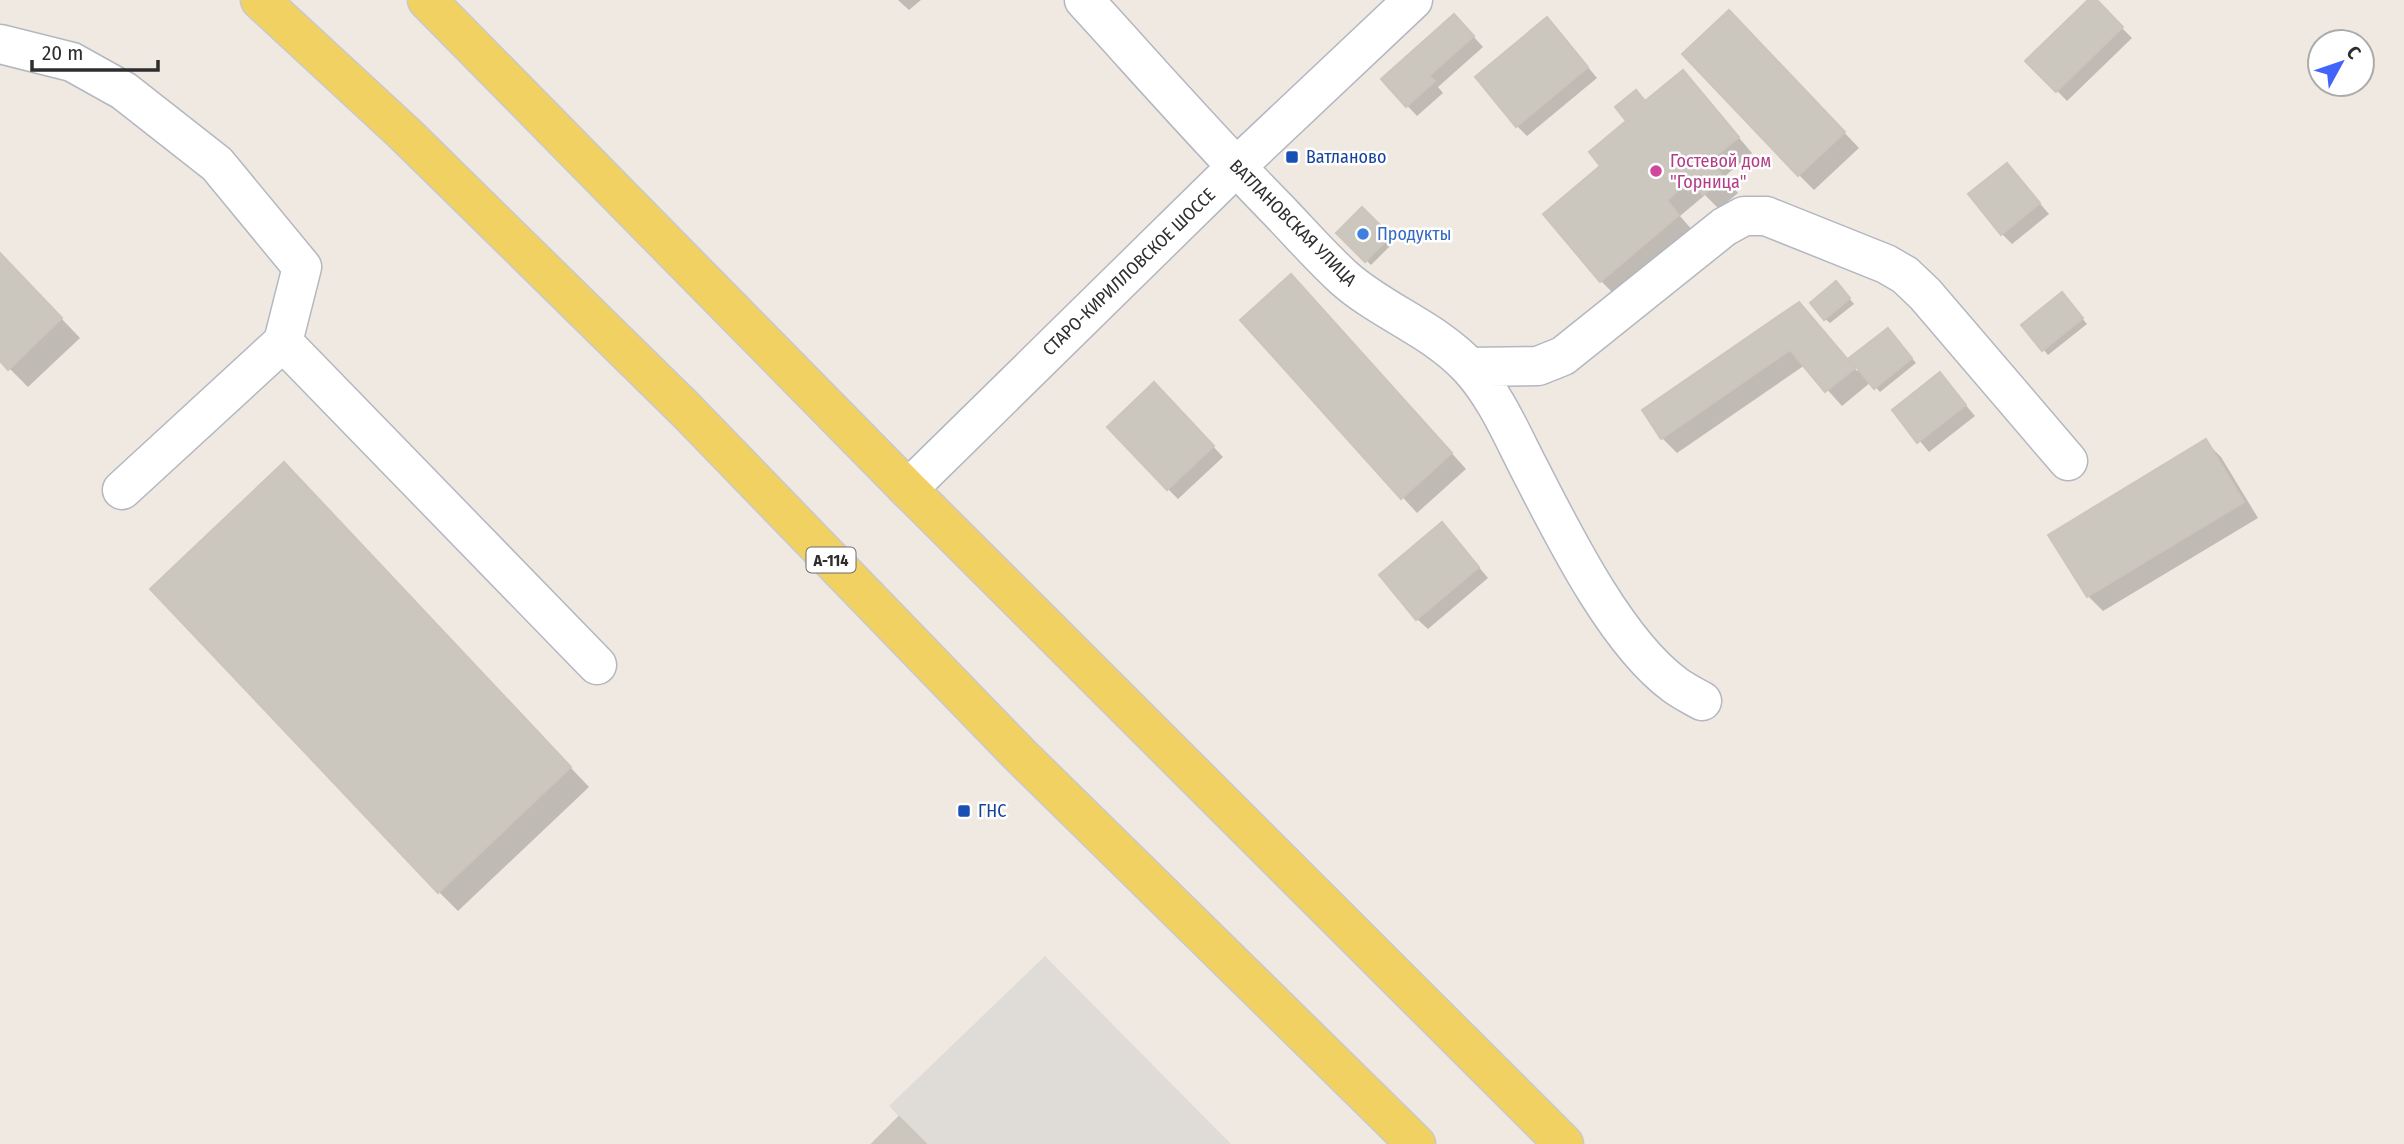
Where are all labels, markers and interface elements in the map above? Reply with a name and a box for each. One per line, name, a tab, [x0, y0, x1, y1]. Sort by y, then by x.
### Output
scale bar	[32, 28, 158, 72]
north arrow	[2306, 28, 2376, 98]
text: 20 m	[42, 40, 83, 66]
text: С	[2342, 41, 2366, 64]
place label: Ватланово	[1306, 146, 1386, 168]
marker: Ватланово	[1284, 149, 1300, 165]
place label: Гостевой дом "Горница"	[1670, 150, 1771, 193]
street label: ВАТЛАНОВСКАЯ УЛИЦА	[1225, 155, 1361, 291]
marker: Гостевой дом "Горница"	[1648, 163, 1664, 179]
street label: СТАРО-КИРИЛЛОВСКОЕ ШОССЕ	[1038, 184, 1220, 360]
place label: Продукты	[1377, 223, 1452, 245]
marker: Продукты	[1355, 226, 1371, 242]
road number: А-114	[806, 548, 856, 572]
place label: ГНС	[978, 800, 1006, 822]
marker: ГНС	[956, 803, 972, 819]

